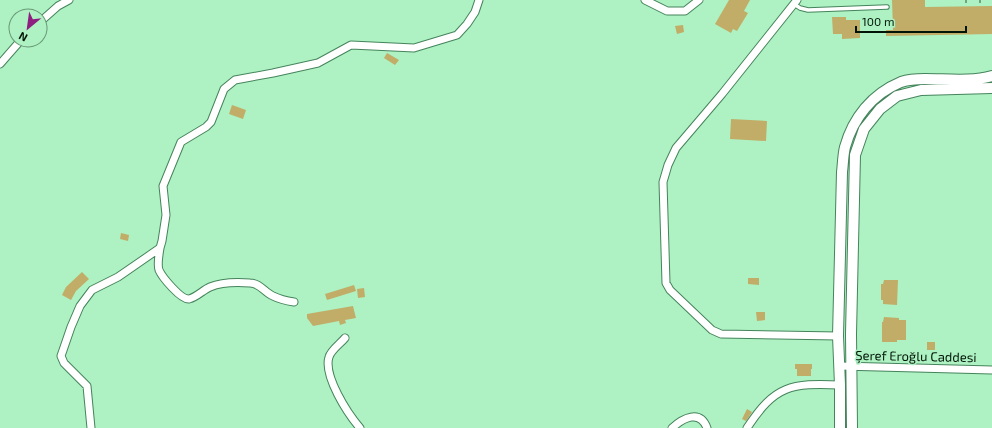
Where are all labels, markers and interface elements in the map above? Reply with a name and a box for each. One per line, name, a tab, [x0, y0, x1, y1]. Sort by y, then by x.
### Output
north arrow	[8, 8, 48, 48]
scale bar	[856, 8, 966, 34]
text: 100 m	[862, 14, 894, 28]
text: N	[16, 30, 30, 45]
street label: Şeref Eroğlu Caddesi	[855, 347, 977, 366]

